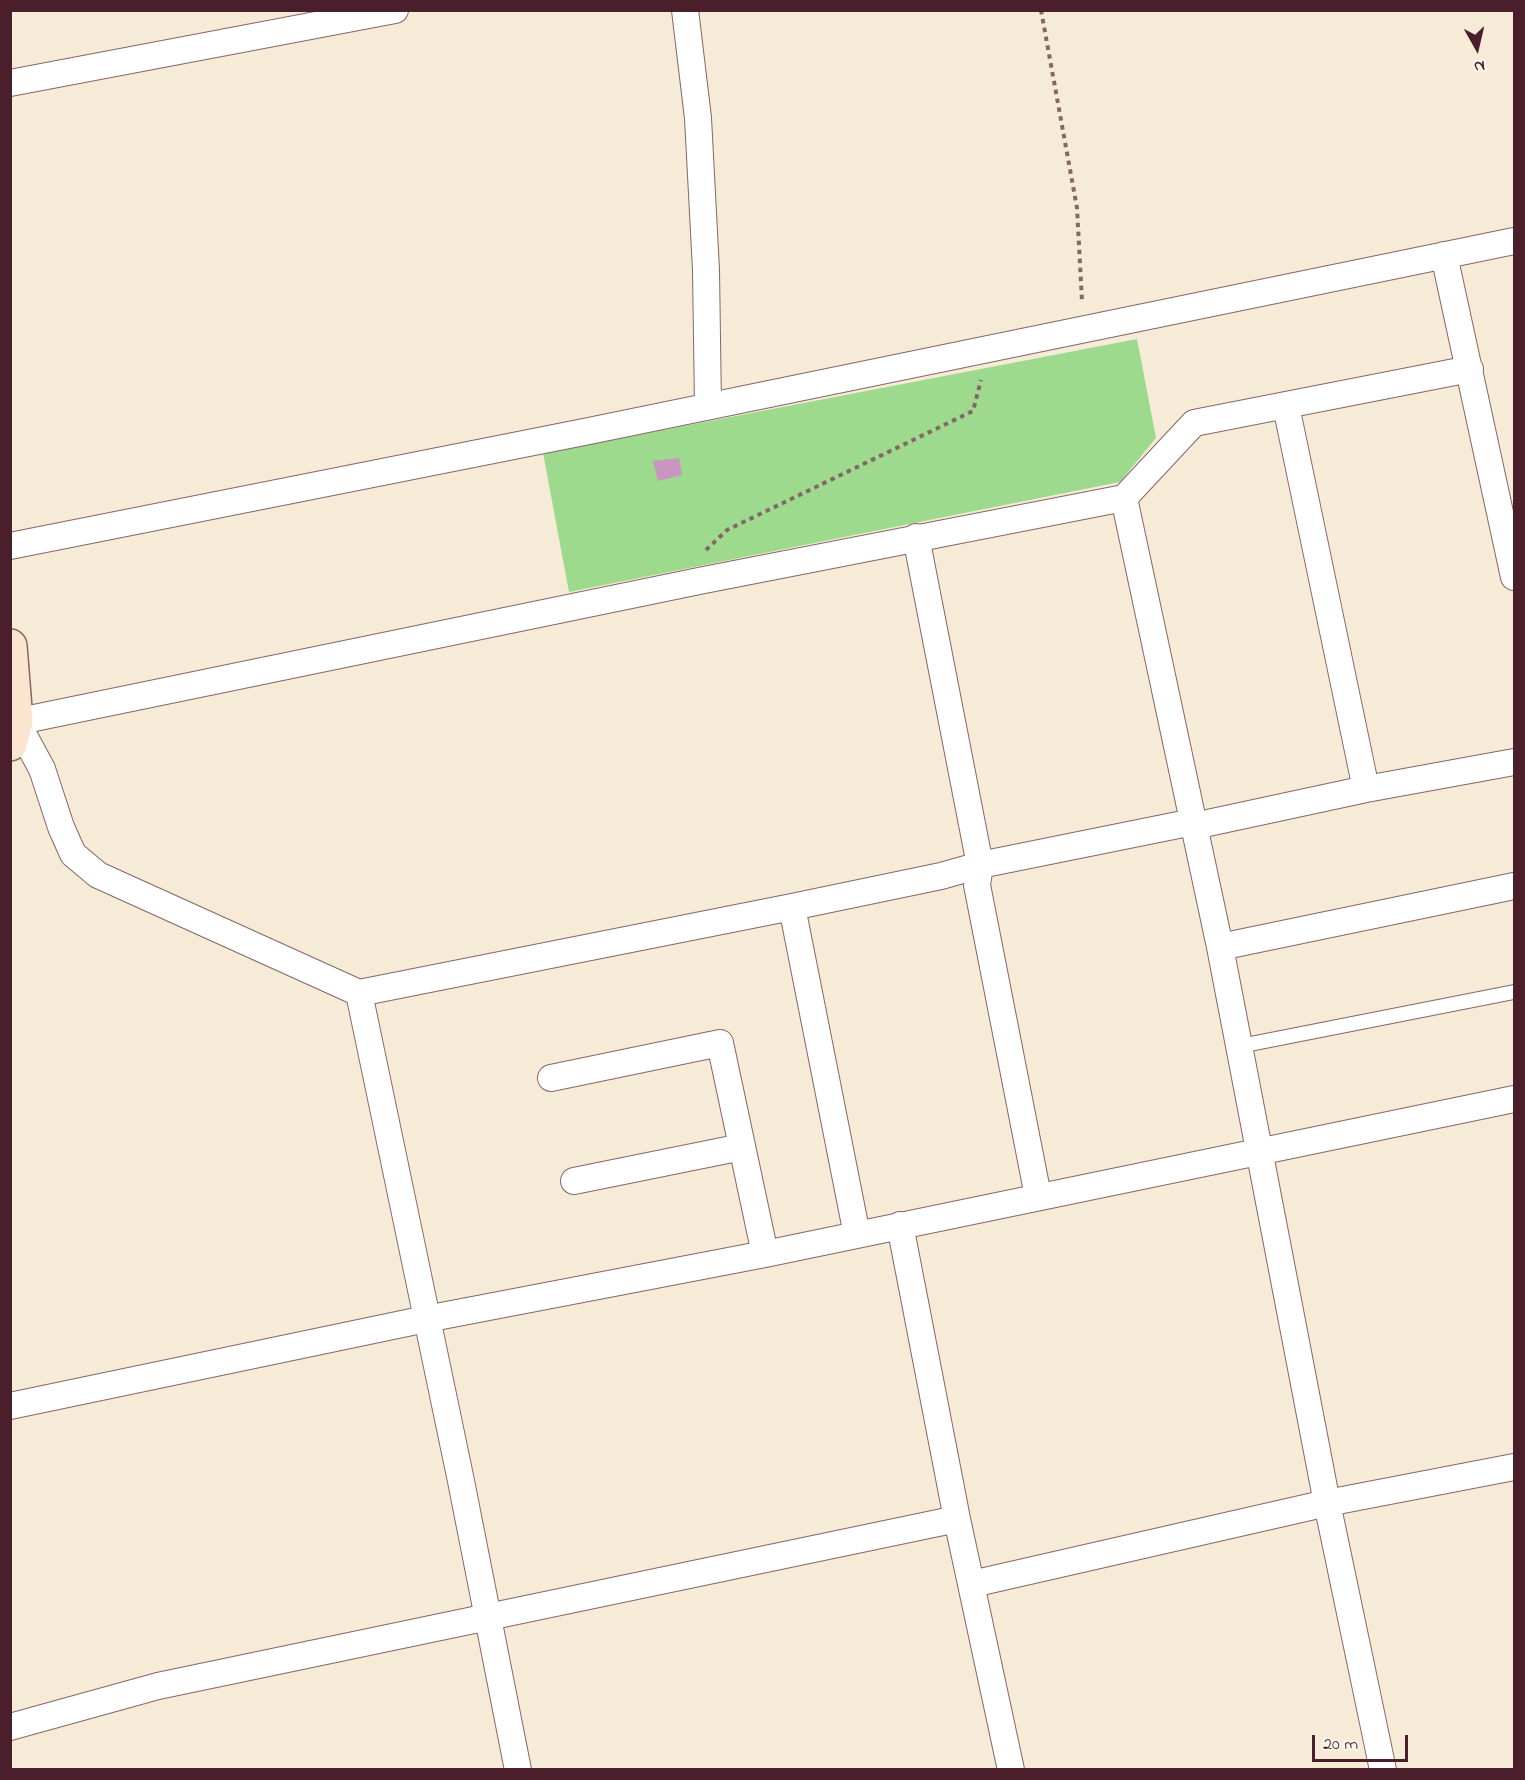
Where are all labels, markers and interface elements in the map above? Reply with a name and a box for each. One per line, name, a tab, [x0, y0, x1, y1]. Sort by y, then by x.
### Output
north arrow	[1447, 18, 1507, 78]
text: N	[1472, 53, 1487, 78]
scale bar	[1315, 1723, 1411, 1761]
text: 20 m	[1323, 1732, 1358, 1758]

